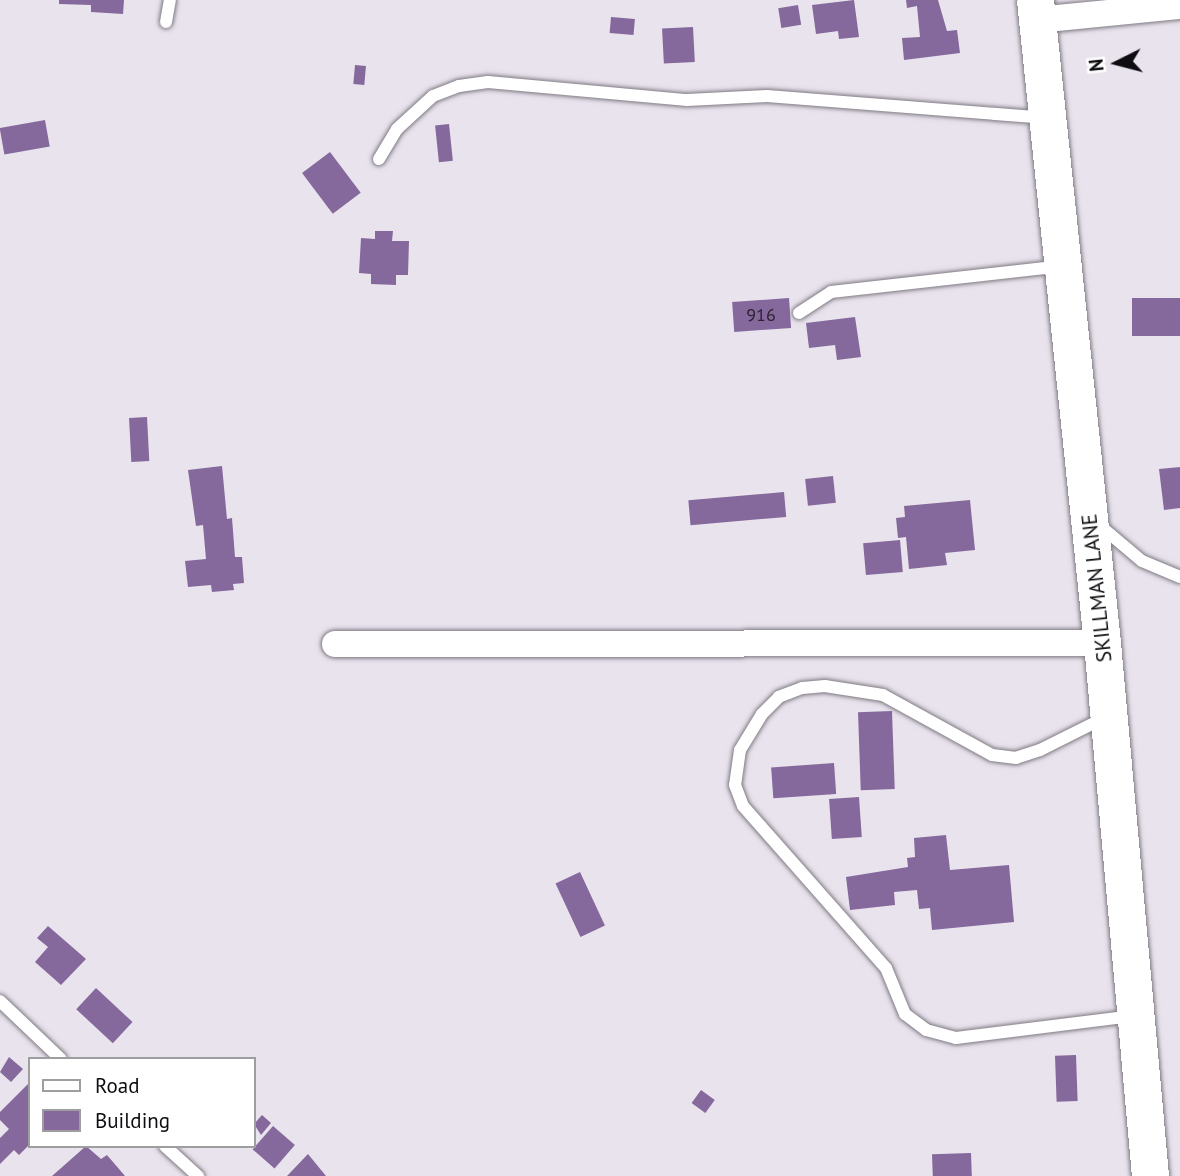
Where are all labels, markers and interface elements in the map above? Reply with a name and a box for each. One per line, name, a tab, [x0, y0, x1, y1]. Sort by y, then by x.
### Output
north arrow	[1082, 28, 1152, 98]
text: N	[1084, 58, 1109, 73]
house number: 916	[746, 304, 776, 326]
street label: SKILLMAN LANE	[1077, 513, 1117, 663]
legend	[28, 1057, 256, 1148]
text: Road	[95, 1072, 139, 1099]
text: Building	[95, 1107, 170, 1134]

